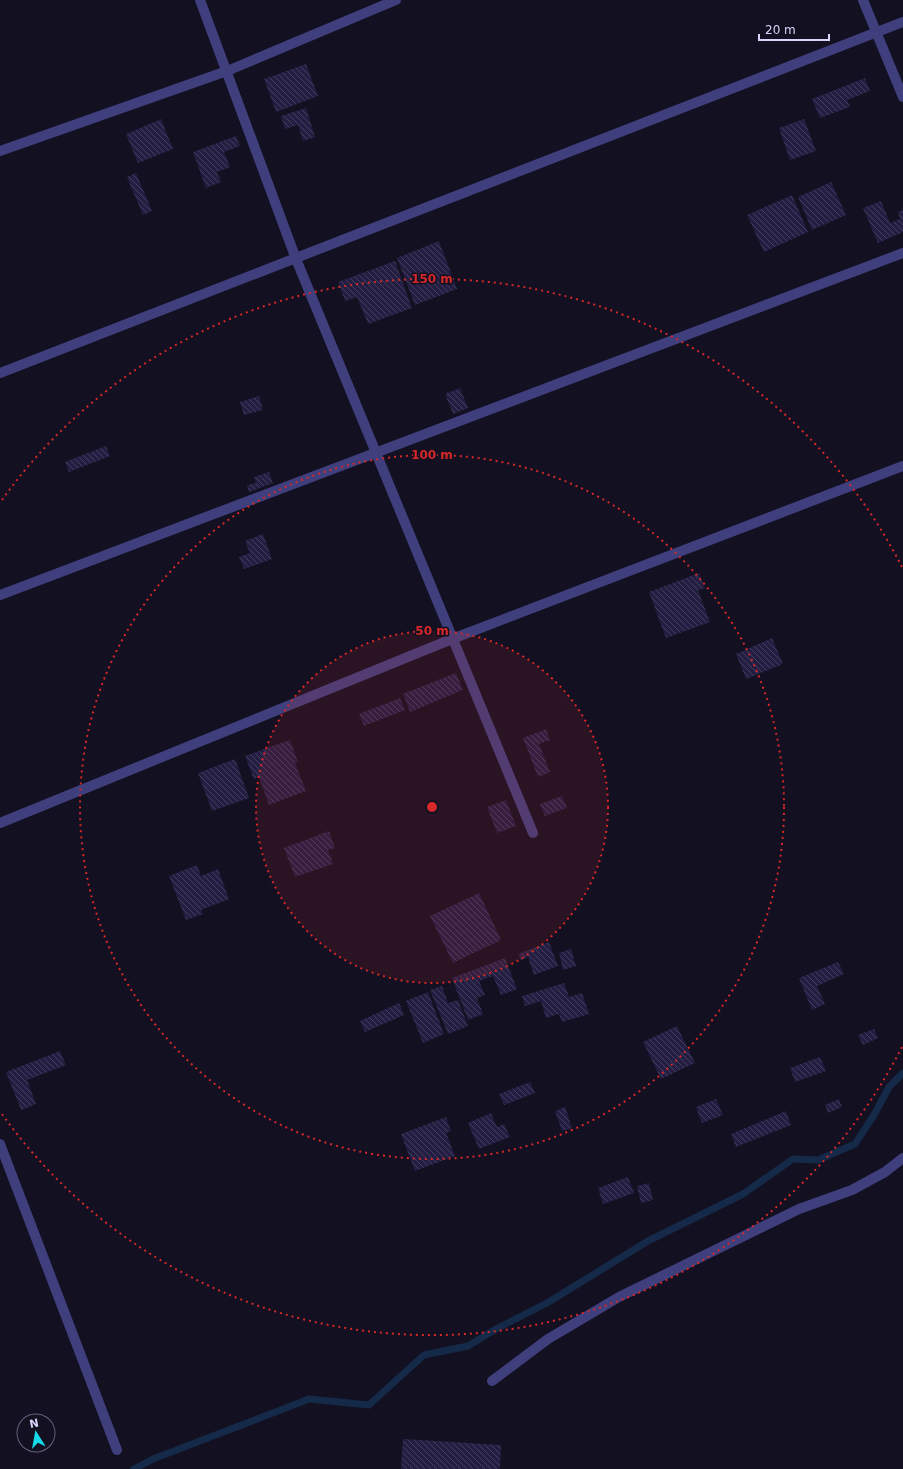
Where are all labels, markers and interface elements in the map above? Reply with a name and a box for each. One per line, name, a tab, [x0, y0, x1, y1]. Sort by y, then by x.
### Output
scale bar	[759, 16, 829, 42]
text: 20 m	[765, 23, 796, 37]
text: 150 m	[411, 272, 453, 286]
text: 100 m	[411, 448, 453, 462]
text: 50 m	[415, 624, 449, 638]
centre of rings	[425, 800, 439, 814]
north arrow	[16, 1413, 56, 1453]
text: N	[28, 1416, 40, 1431]

